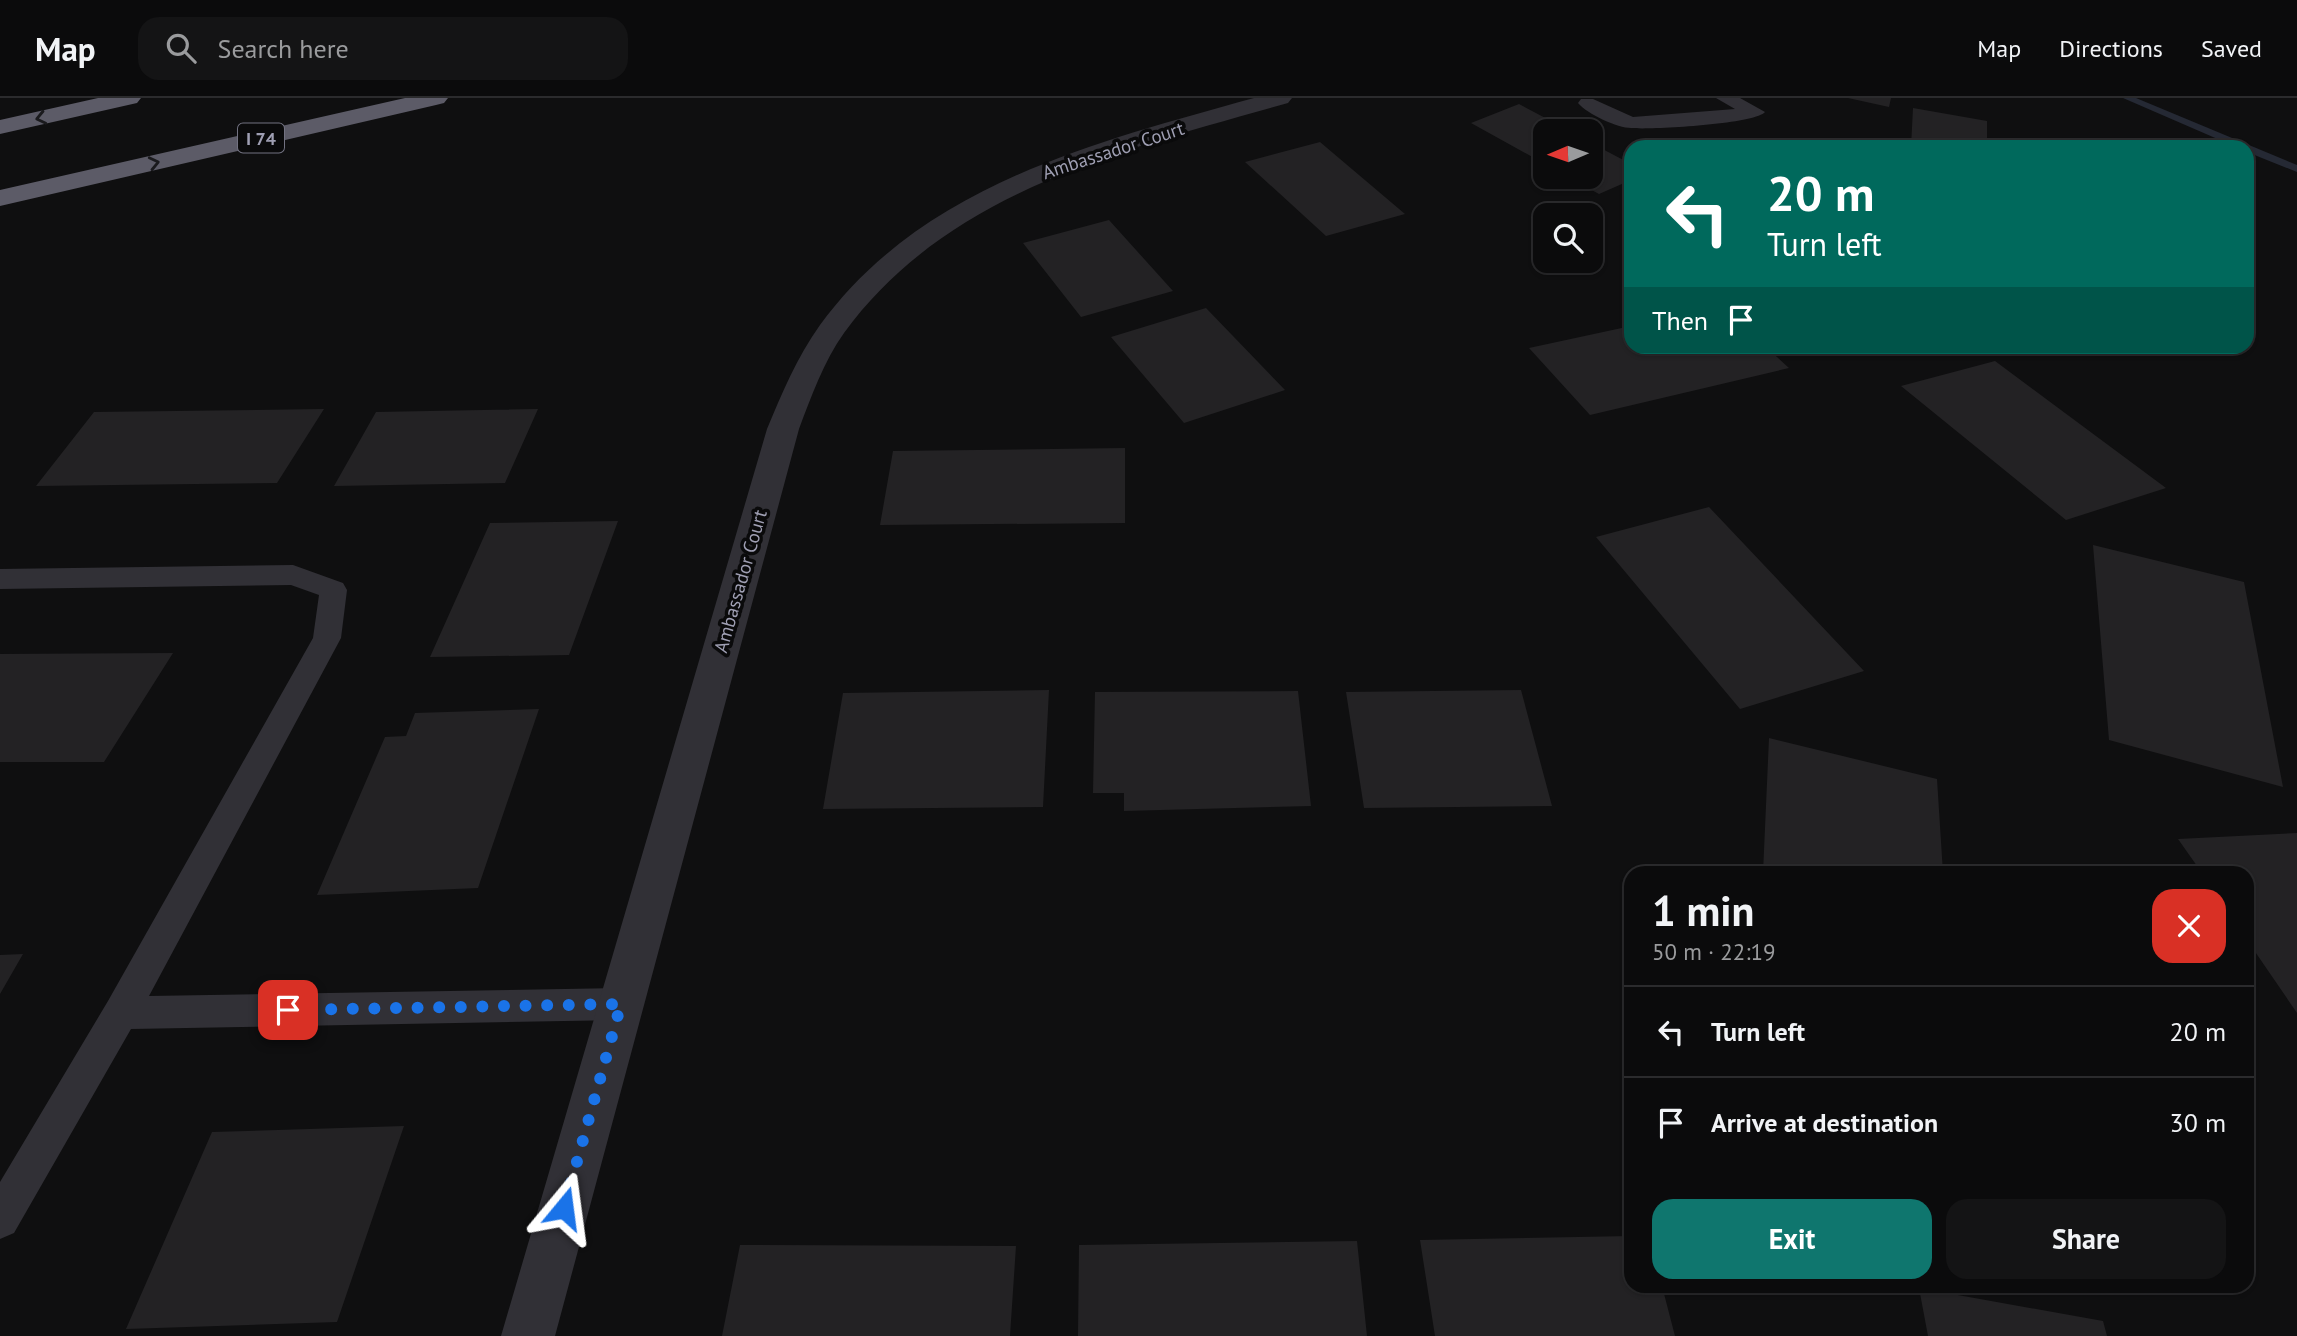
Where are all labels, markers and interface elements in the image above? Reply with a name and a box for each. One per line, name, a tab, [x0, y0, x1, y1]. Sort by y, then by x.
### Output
search box	[138, 17, 628, 80]
text: Map	[35, 27, 96, 70]
icon: search	[162, 29, 200, 67]
text: Search here	[218, 32, 349, 65]
text: Map	[1977, 33, 2021, 64]
text: Directions	[2059, 33, 2163, 64]
text: Saved	[2201, 33, 2262, 64]
one-way arrow	[35, 109, 47, 124]
street label: Ambassador Court	[1039, 116, 1187, 184]
north arrow	[1533, 119, 1603, 189]
map controls	[1533, 119, 1603, 273]
road number: I 74	[238, 124, 284, 153]
one-way arrow	[148, 157, 160, 171]
text: 20 m	[1767, 161, 1874, 225]
icon: left	[1652, 168, 1743, 259]
button: search	[1533, 203, 1603, 273]
text: Turn left	[1767, 223, 1882, 265]
icon: arrive	[1722, 301, 1760, 339]
text: Then	[1652, 304, 1708, 337]
street label: Ambassador Court	[708, 506, 772, 655]
text: 1 min	[1652, 883, 1754, 938]
button: close	[2152, 889, 2226, 963]
text: 50 m · 22:19	[1652, 937, 1776, 966]
pin	[258, 980, 318, 1040]
icon: arrive	[269, 991, 307, 1029]
icon: left	[1652, 1013, 1690, 1051]
text: Turn left	[1711, 1015, 1805, 1048]
text: 20 m	[2170, 1015, 2226, 1048]
icon: arrive	[1652, 1104, 1690, 1142]
text: Arrive at destination	[1711, 1106, 1938, 1139]
text: 30 m	[2170, 1106, 2226, 1139]
position arrow	[527, 1171, 601, 1245]
button: Exit	[1652, 1199, 1932, 1279]
button: Share	[1946, 1199, 2226, 1279]

